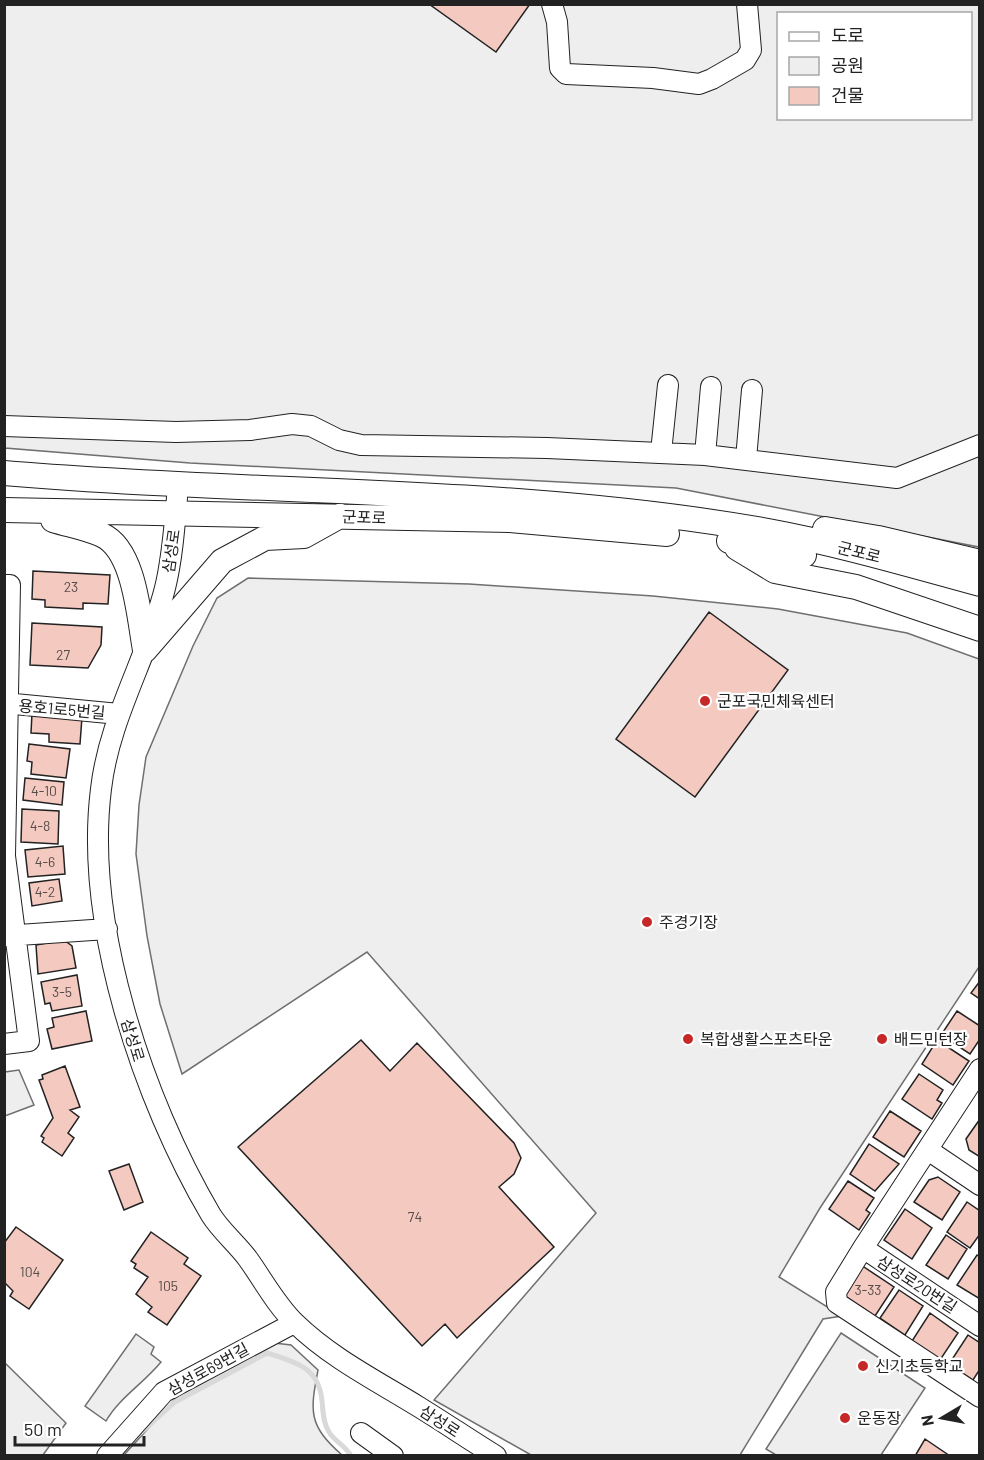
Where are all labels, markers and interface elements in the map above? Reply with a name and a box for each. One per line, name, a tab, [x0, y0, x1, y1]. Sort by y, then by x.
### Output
legend	[777, 12, 972, 120]
text: 도로	[831, 24, 864, 46]
text: 공원	[831, 54, 864, 76]
text: 건물	[831, 84, 864, 106]
street label: 군포로	[342, 506, 387, 527]
street label: 삼성로	[158, 527, 183, 574]
street label: 군포로	[835, 537, 883, 566]
house number: 23	[64, 578, 78, 595]
house number: 27	[56, 646, 70, 663]
place label: 군포국민체육센터	[717, 691, 835, 710]
marker: 군포국민체육센터	[698, 694, 712, 708]
street label: 용호1로5번길	[18, 695, 106, 722]
house number: 4-10	[31, 782, 57, 799]
house number: 4-8	[30, 817, 50, 834]
house number: 4-6	[35, 853, 55, 870]
house number: 4-2	[35, 883, 55, 900]
place label: 주경기장	[659, 912, 718, 931]
marker: 주경기장	[640, 915, 654, 929]
house number: 3-5	[52, 983, 72, 1000]
street label: 삼성로	[118, 1016, 149, 1064]
place label: 복합생활스포츠타운	[700, 1029, 832, 1048]
place label: 배드민턴장	[894, 1029, 968, 1048]
marker: 복합생활스포츠타운	[681, 1032, 695, 1046]
marker: 배드민턴장	[875, 1032, 889, 1046]
house number: 74	[408, 1208, 422, 1225]
street label: 삼성로20번길	[874, 1251, 961, 1316]
house number: 104	[20, 1263, 40, 1280]
house number: 105	[158, 1277, 178, 1294]
house number: 3-33	[854, 1281, 882, 1298]
street label: 삼성로69번길	[164, 1338, 252, 1399]
place label: 신기초등학교	[875, 1356, 963, 1375]
marker: 신기초등학교	[856, 1359, 870, 1373]
north arrow	[912, 1388, 972, 1448]
street label: 삼성로	[417, 1401, 464, 1441]
place label: 운동장	[857, 1408, 901, 1427]
scale bar	[15, 1409, 144, 1447]
marker: 운동장	[838, 1411, 852, 1425]
text: N	[916, 1414, 937, 1428]
text: 50 m	[24, 1418, 62, 1440]

